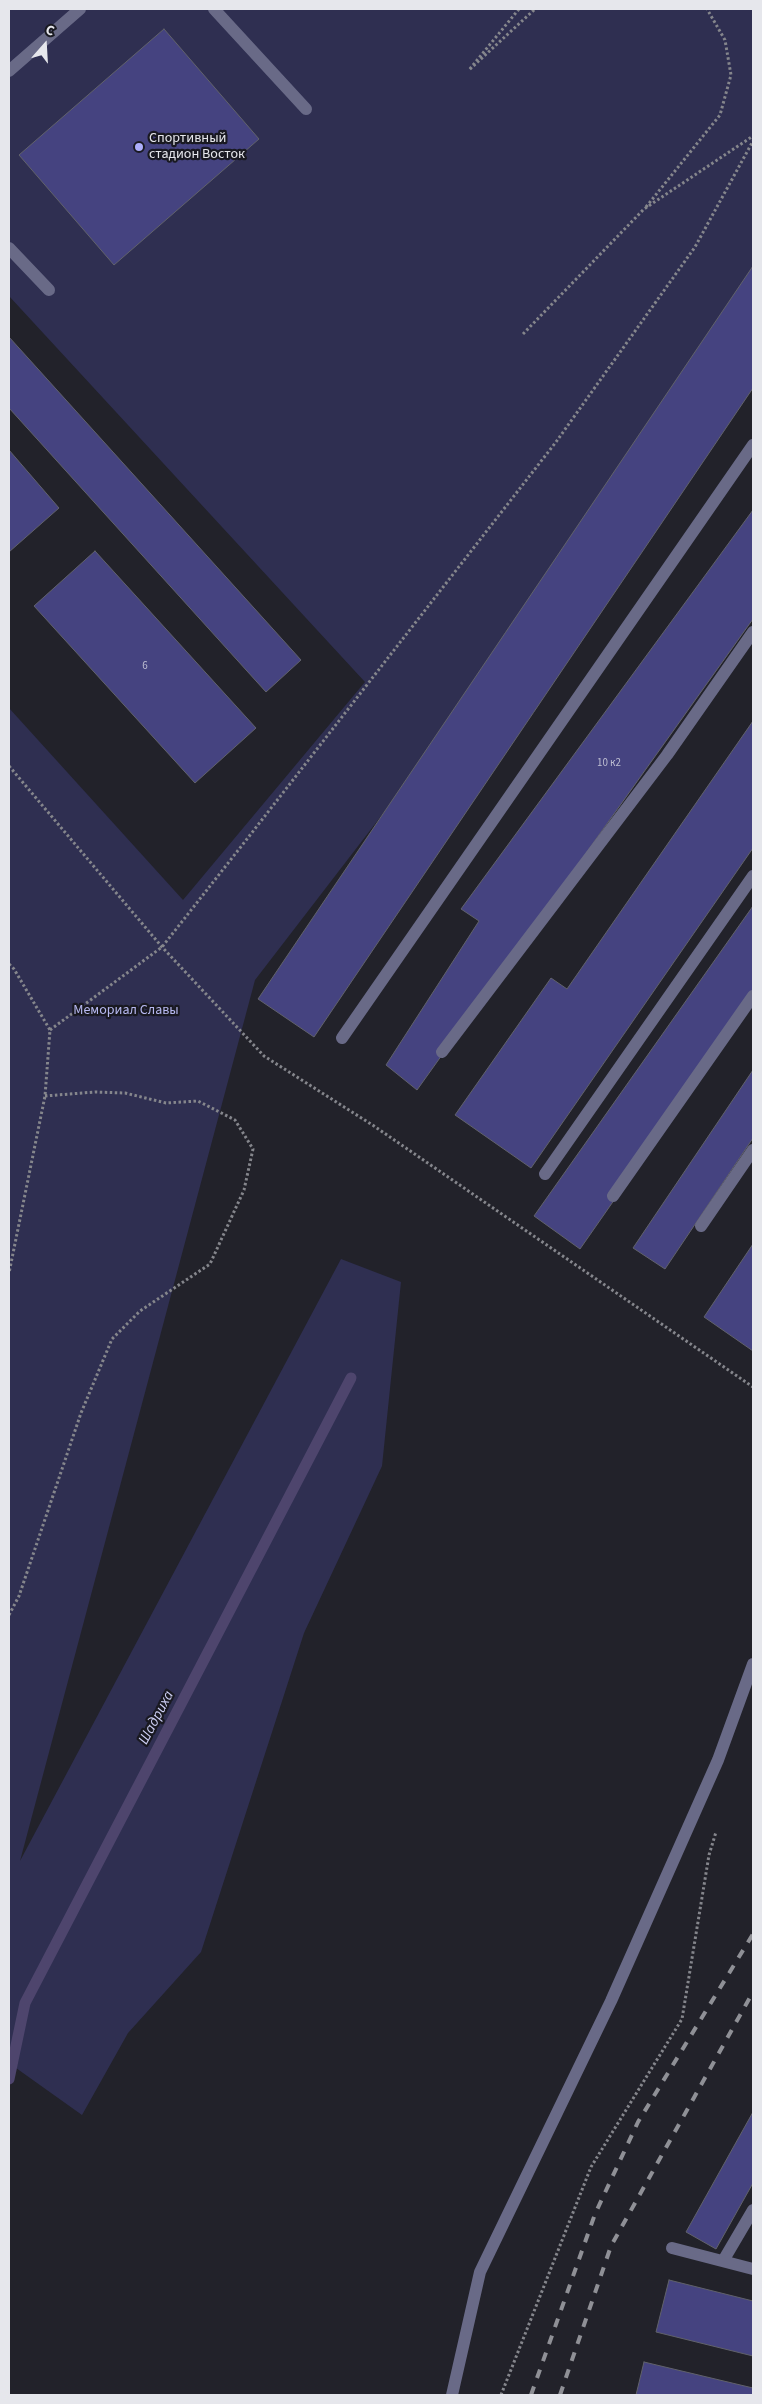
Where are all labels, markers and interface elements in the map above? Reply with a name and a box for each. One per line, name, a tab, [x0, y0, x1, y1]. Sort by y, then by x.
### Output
north arrow	[20, 20, 70, 70]
text: С	[43, 20, 57, 42]
place label: Спортивный стадион Восток	[149, 131, 245, 164]
marker: Спортивный стадион Восток	[133, 141, 145, 153]
house number: 6	[142, 660, 148, 674]
house number: 10 к2	[597, 757, 621, 771]
park label: Мемориал Славы	[73, 1003, 179, 1019]
water label: Шадриха	[135, 1688, 179, 1748]

